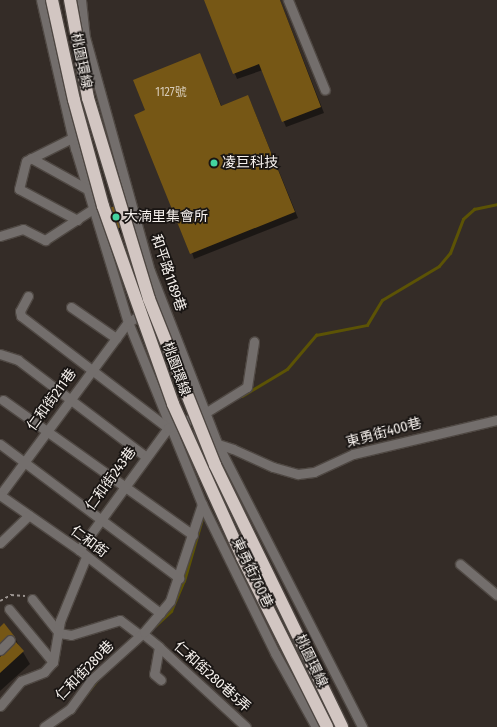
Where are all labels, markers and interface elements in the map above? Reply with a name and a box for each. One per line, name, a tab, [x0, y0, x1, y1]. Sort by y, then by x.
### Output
street label: 桃園環線	[67, 32, 95, 90]
house number: 1127號	[155, 86, 187, 100]
place label: 凌巨科技	[222, 155, 278, 171]
marker: 凌巨科技	[209, 158, 219, 168]
place label: 大湳里集會所	[124, 209, 208, 225]
marker: 大湳里集會所	[111, 212, 121, 222]
street label: 和平路1189巷	[147, 232, 189, 314]
street label: 桃園環線	[159, 340, 193, 398]
street label: 仁和街211巷	[24, 366, 80, 434]
street label: 東勇街400巷	[344, 415, 424, 451]
street label: 仁和街243巷	[82, 444, 140, 514]
street label: 仁和街	[67, 523, 111, 561]
street label: 東勇街760巷	[228, 535, 276, 611]
street label: 桃園環線	[291, 632, 331, 690]
street label: 仁和街280巷	[52, 638, 118, 704]
street label: 仁和街280巷5弄	[170, 638, 254, 716]

